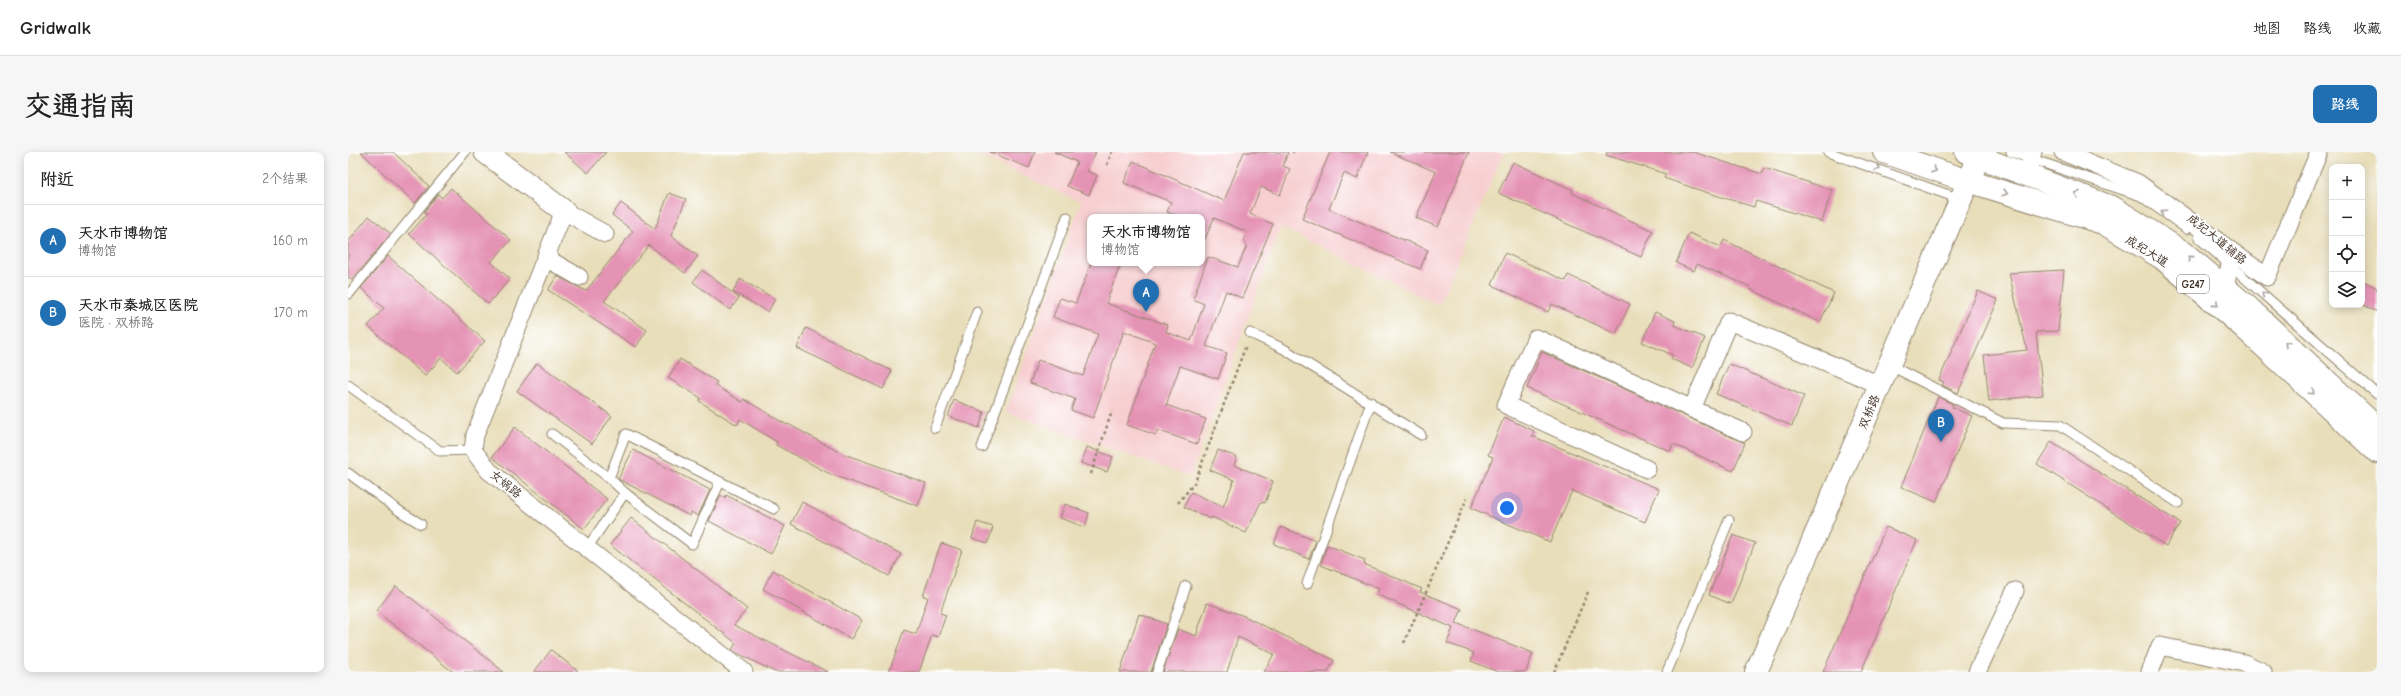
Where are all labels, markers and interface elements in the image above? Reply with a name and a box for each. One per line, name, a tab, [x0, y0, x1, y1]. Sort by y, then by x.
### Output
text: Gridwalk	[20, 17, 91, 39]
text: 地图	[2253, 20, 2281, 37]
text: 路线	[2303, 20, 2331, 37]
text: 收藏	[2353, 20, 2381, 37]
button: 路线	[2313, 85, 2377, 123]
text: 交通指南	[24, 90, 136, 122]
one-way arrow	[1875, 164, 1882, 172]
map controls	[2329, 164, 2365, 308]
button: +	[2329, 164, 2365, 200]
one-way arrow	[1931, 165, 1938, 173]
text: 附近	[40, 170, 74, 189]
text: 2个结果	[262, 171, 308, 186]
one-way arrow	[2002, 188, 2009, 197]
one-way arrow	[2074, 191, 2081, 199]
button: −	[2329, 200, 2365, 236]
one-way arrow	[2160, 209, 2167, 217]
street label: 成纪大道辅路	[2185, 211, 2249, 267]
popup	[1087, 214, 1205, 266]
text: 天水市博物馆	[1101, 223, 1191, 241]
text: 天水市博物馆	[78, 224, 168, 242]
street label: 成纪大道	[2123, 232, 2171, 270]
text: A	[49, 233, 57, 248]
text: 160 m	[273, 233, 308, 248]
button: locate	[2329, 236, 2365, 272]
text: 博物馆	[1101, 242, 1140, 257]
text: 博物馆	[78, 243, 117, 258]
one-way arrow	[2187, 255, 2194, 262]
button: layers	[2329, 272, 2365, 308]
road number: G247	[2177, 275, 2209, 293]
pin: A	[1133, 279, 1159, 312]
one-way arrow	[2261, 291, 2269, 298]
text: 天水市秦城区医院	[78, 296, 198, 314]
one-way arrow	[2212, 299, 2219, 306]
text: B	[49, 305, 57, 320]
text: 170 m	[274, 305, 308, 320]
text: 医院 · 双桥路	[78, 315, 154, 330]
one-way arrow	[2284, 341, 2292, 349]
one-way arrow	[2307, 387, 2315, 395]
street label: 双桥路	[1856, 393, 1882, 431]
pin: B	[1928, 409, 1954, 442]
street label: 女娲路	[488, 467, 524, 501]
your location	[1497, 498, 1517, 518]

